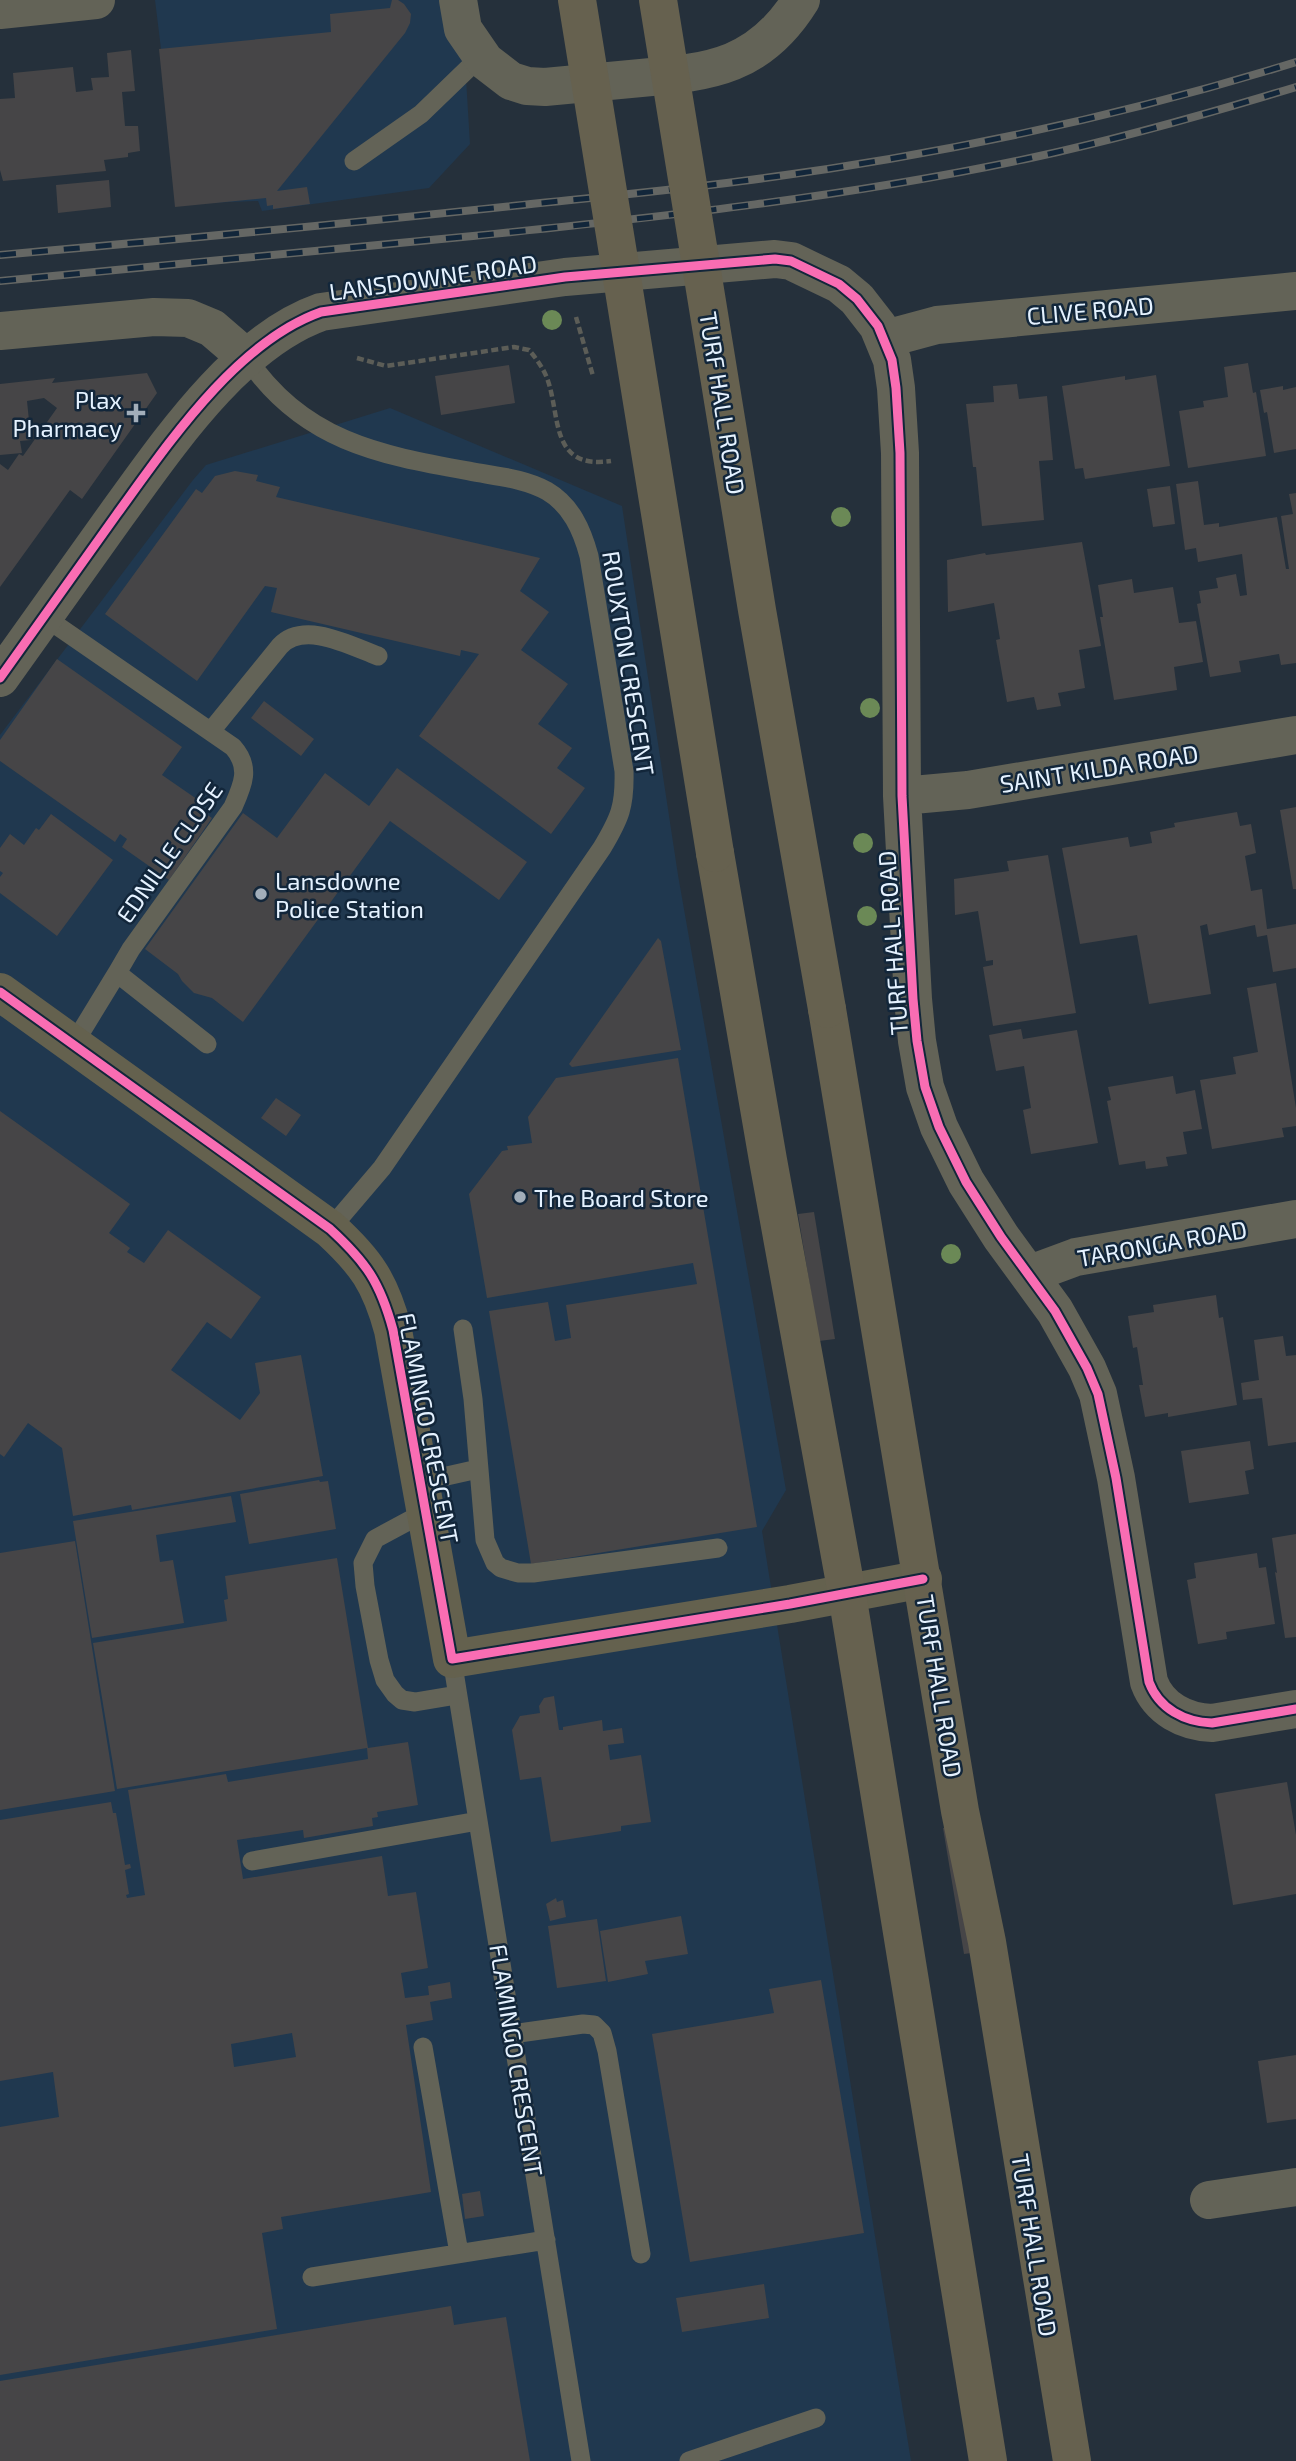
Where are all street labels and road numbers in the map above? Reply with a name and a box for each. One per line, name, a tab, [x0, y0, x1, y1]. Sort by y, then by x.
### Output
street label: LANSDOWNE ROAD	[327, 248, 539, 306]
street label: CLIVE ROAD	[1025, 290, 1155, 330]
street label: TURF HALL ROAD	[694, 310, 752, 496]
street label: ROUXTON CRESCENT	[597, 549, 661, 777]
street label: SAINT KILDA ROAD	[998, 738, 1200, 798]
street label: EDNILLE CLOSE	[110, 776, 228, 928]
street label: TURF HALL ROAD	[871, 850, 913, 1036]
street label: TARONGA ROAD	[1075, 1214, 1249, 1272]
street label: FLAMINGO CRESCENT	[392, 1310, 466, 1546]
street label: TURF HALL ROAD	[911, 1593, 969, 1779]
street label: FLAMINGO CRESCENT	[484, 1942, 550, 2178]
street label: TURF HALL ROAD	[1006, 2152, 1064, 2338]

